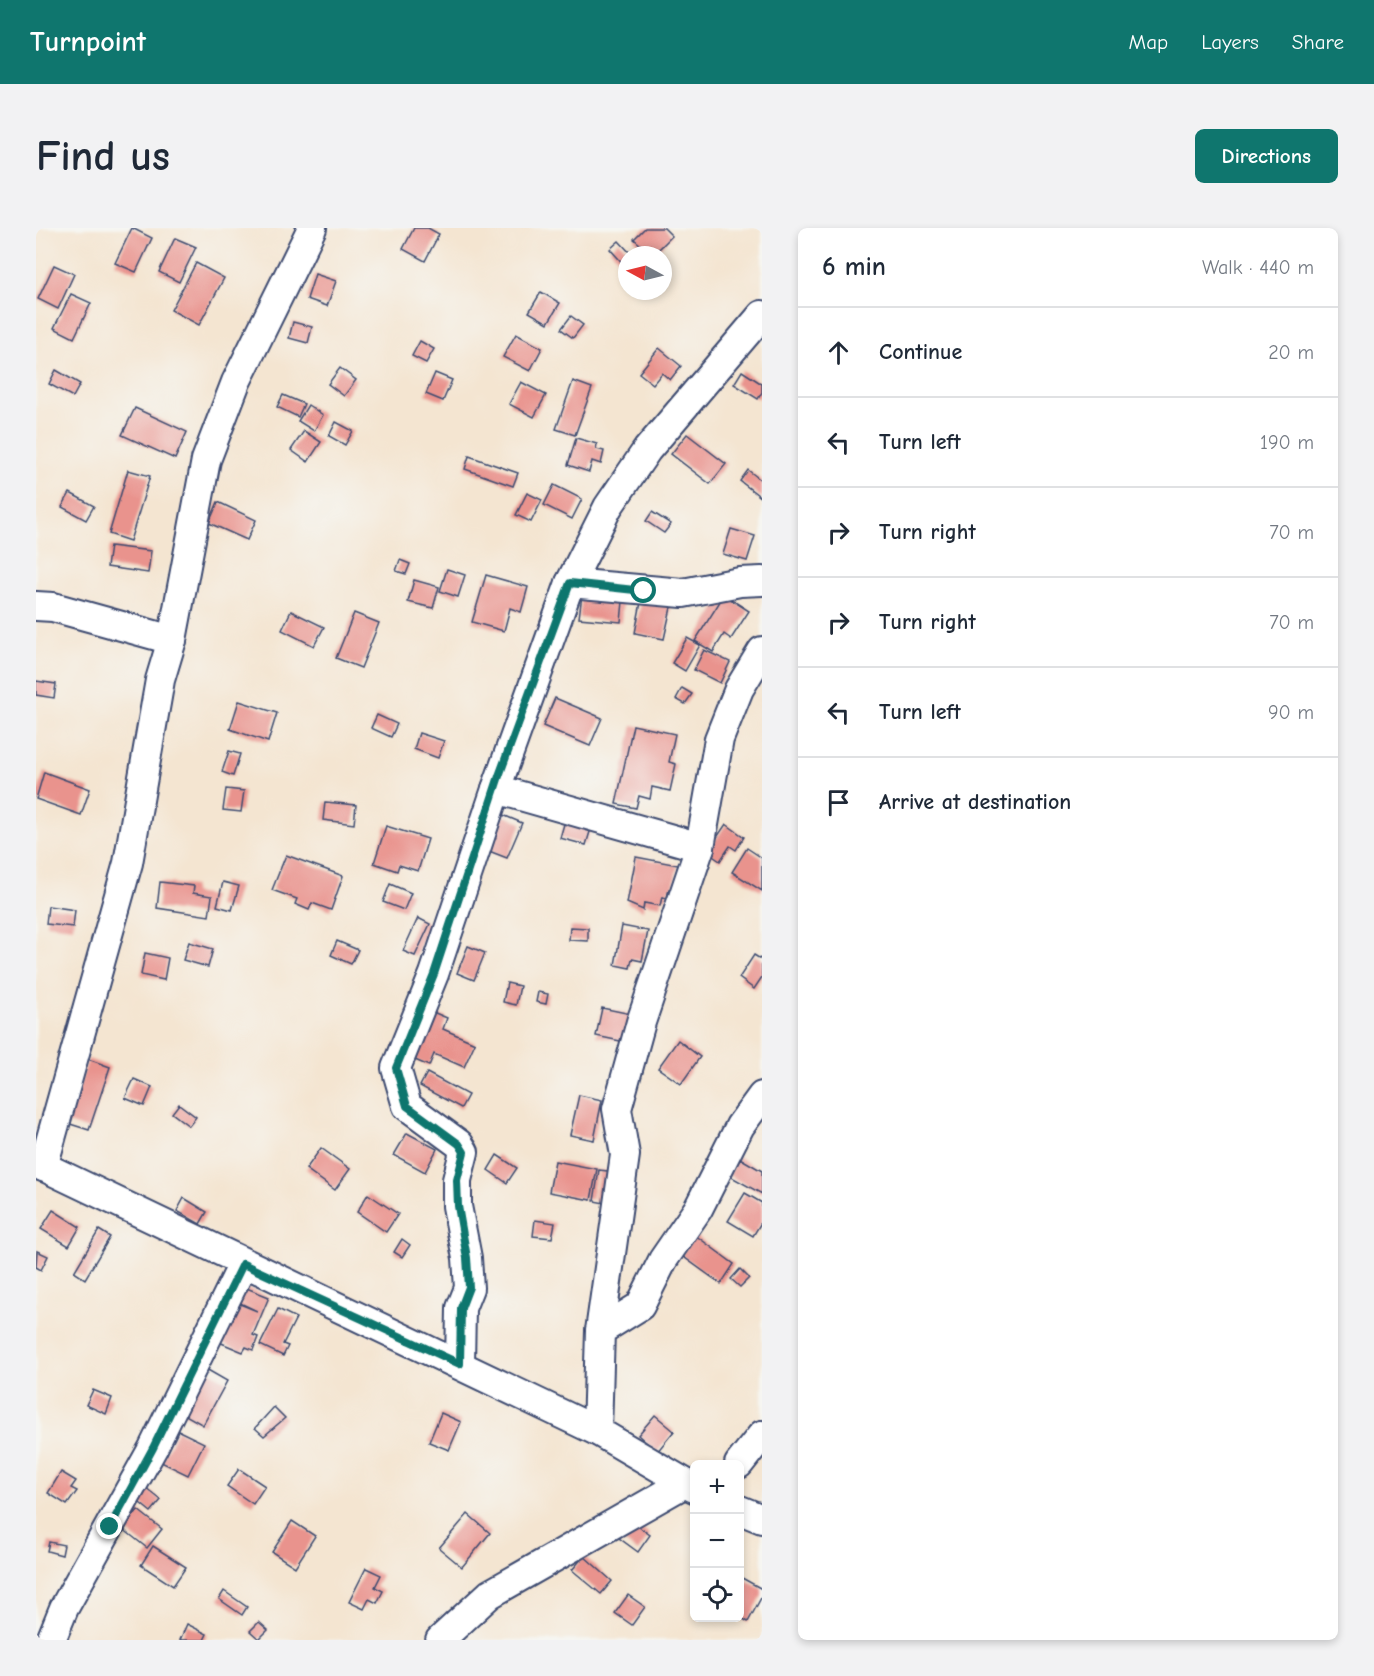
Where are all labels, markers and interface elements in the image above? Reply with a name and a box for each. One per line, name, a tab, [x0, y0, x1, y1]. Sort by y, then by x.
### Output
text: Turnpoint	[30, 26, 146, 58]
text: Map	[1129, 30, 1168, 54]
text: Layers	[1201, 30, 1259, 54]
text: Share	[1292, 30, 1344, 54]
button: Directions	[1195, 129, 1338, 183]
text: Find us	[36, 132, 170, 181]
north arrow	[618, 246, 672, 300]
text: 6 min	[822, 252, 886, 282]
text: Walk · 440 m	[1202, 256, 1314, 279]
icon: ahead	[822, 336, 855, 369]
text: Continue	[879, 339, 962, 365]
text: 20 m	[1268, 341, 1314, 364]
icon: left	[822, 426, 855, 459]
text: Turn left	[879, 429, 961, 455]
text: 190 m	[1260, 431, 1314, 454]
icon: right	[822, 516, 855, 549]
text: Turn right	[879, 519, 976, 545]
text: 70 m	[1269, 521, 1314, 544]
route start	[630, 577, 656, 603]
icon: right	[822, 606, 855, 639]
text: Turn right	[879, 609, 976, 635]
text: 70 m	[1269, 611, 1314, 634]
icon: left	[822, 696, 855, 729]
text: Turn left	[879, 699, 961, 725]
text: 90 m	[1268, 701, 1314, 724]
icon: arrive	[822, 786, 855, 819]
text: Arrive at destination	[879, 789, 1071, 815]
map controls	[690, 1460, 744, 1622]
button: +	[690, 1460, 744, 1514]
route end	[96, 1513, 122, 1539]
button: −	[690, 1514, 744, 1568]
button: locate	[690, 1568, 744, 1622]

